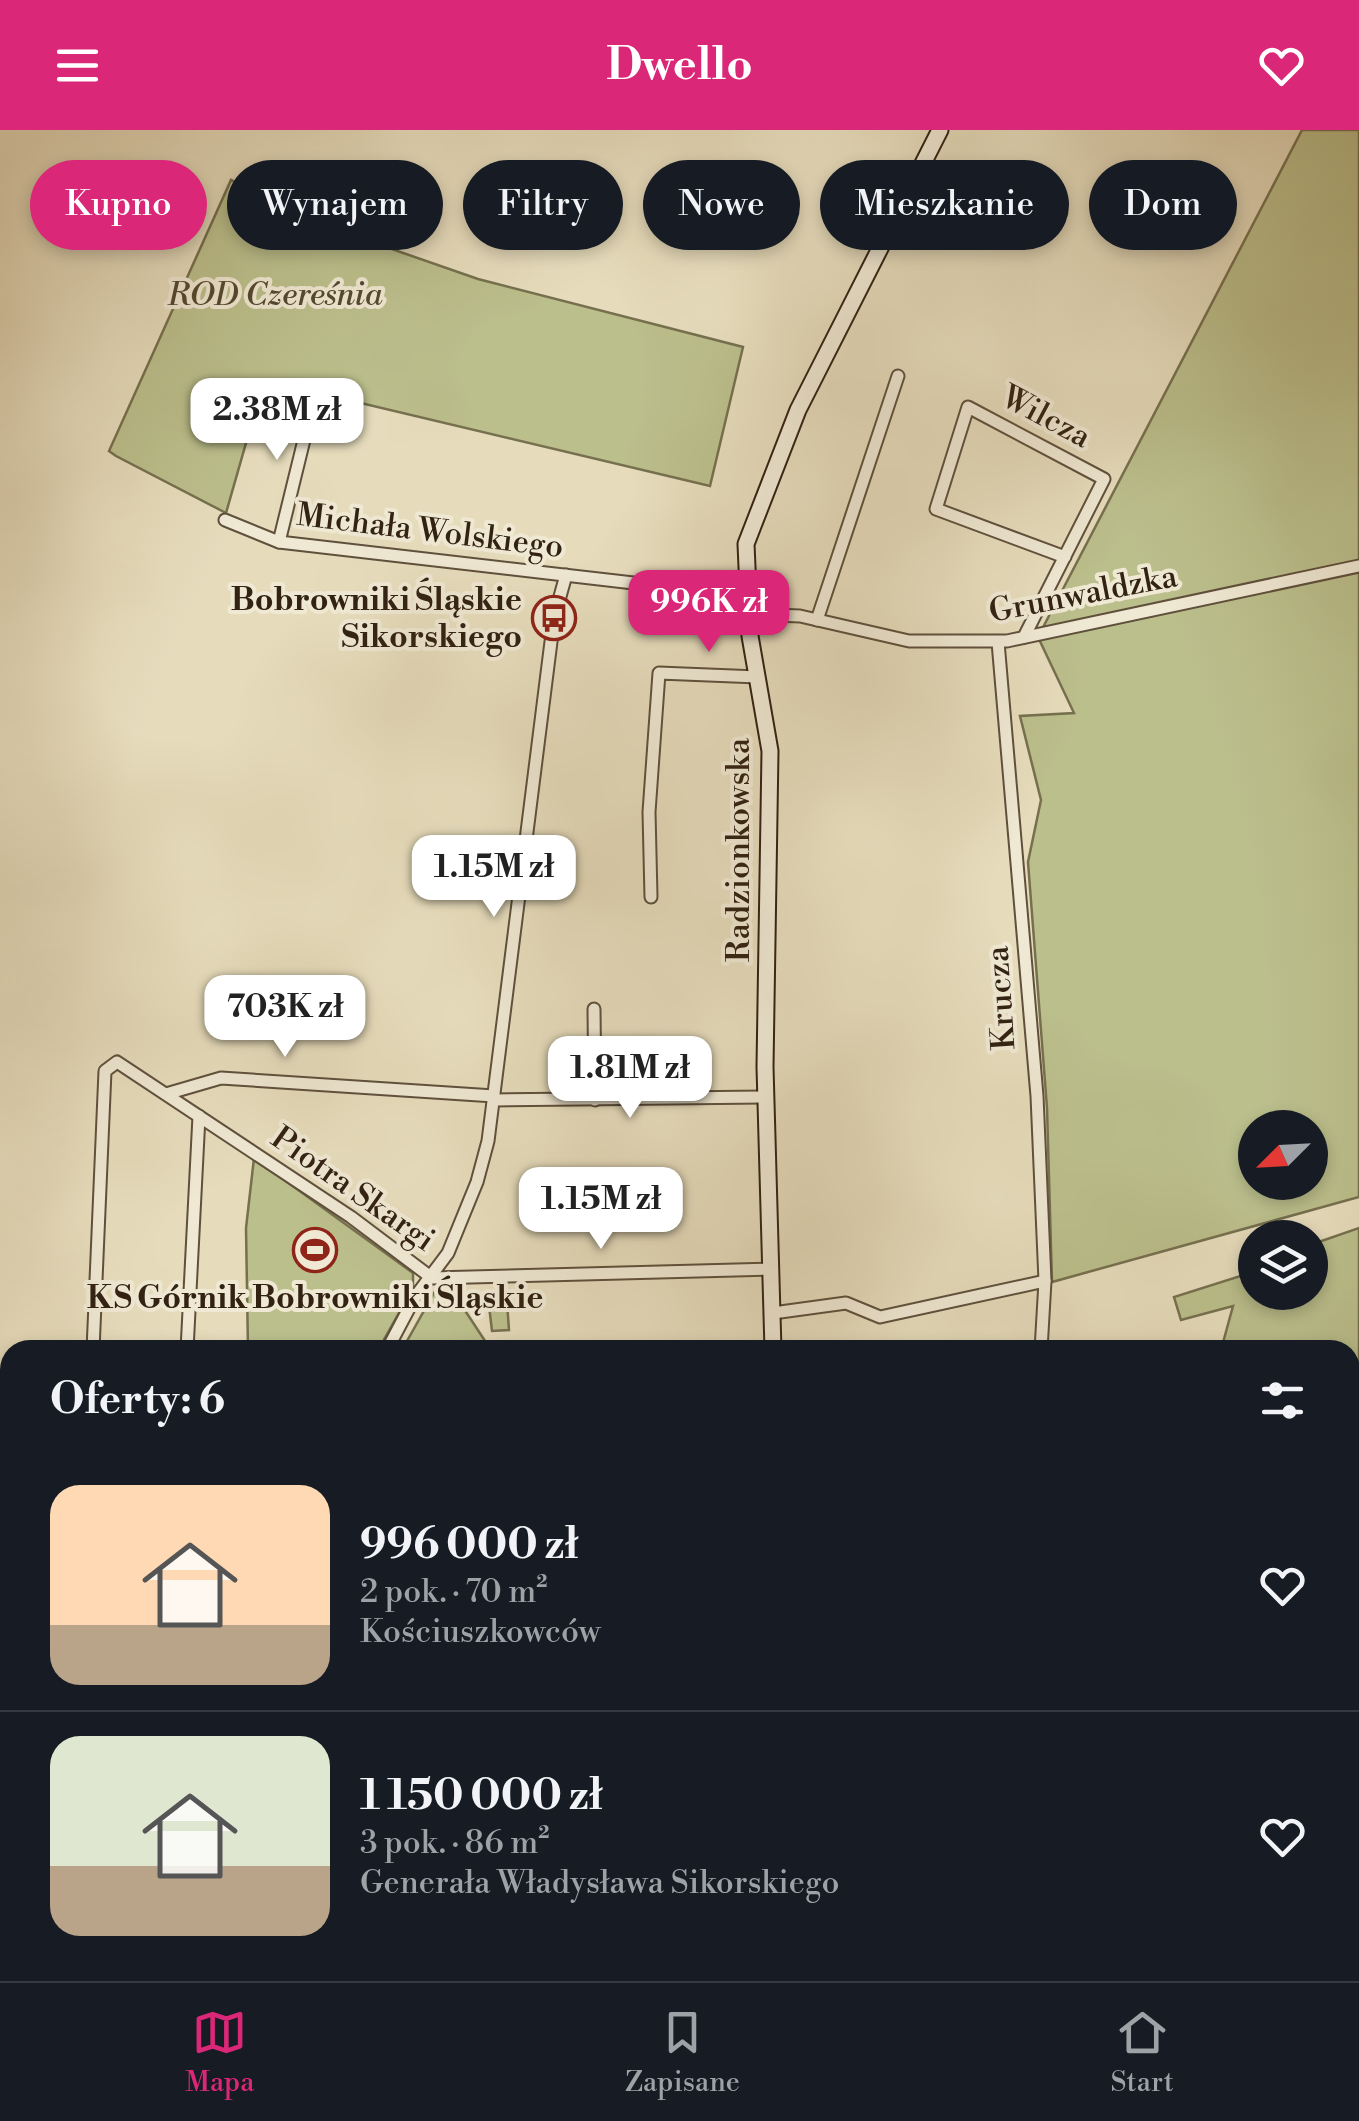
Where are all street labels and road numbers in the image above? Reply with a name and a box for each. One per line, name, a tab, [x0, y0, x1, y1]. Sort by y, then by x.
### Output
street label: Wilcza	[994, 376, 1098, 457]
street label: Michała Wolskiego	[294, 495, 566, 567]
street label: Grunwaldzka	[985, 556, 1181, 632]
street label: Radzionkowska	[719, 737, 759, 962]
street label: Krucza	[977, 944, 1025, 1051]
street label: Piotra Skargi	[263, 1118, 443, 1260]

